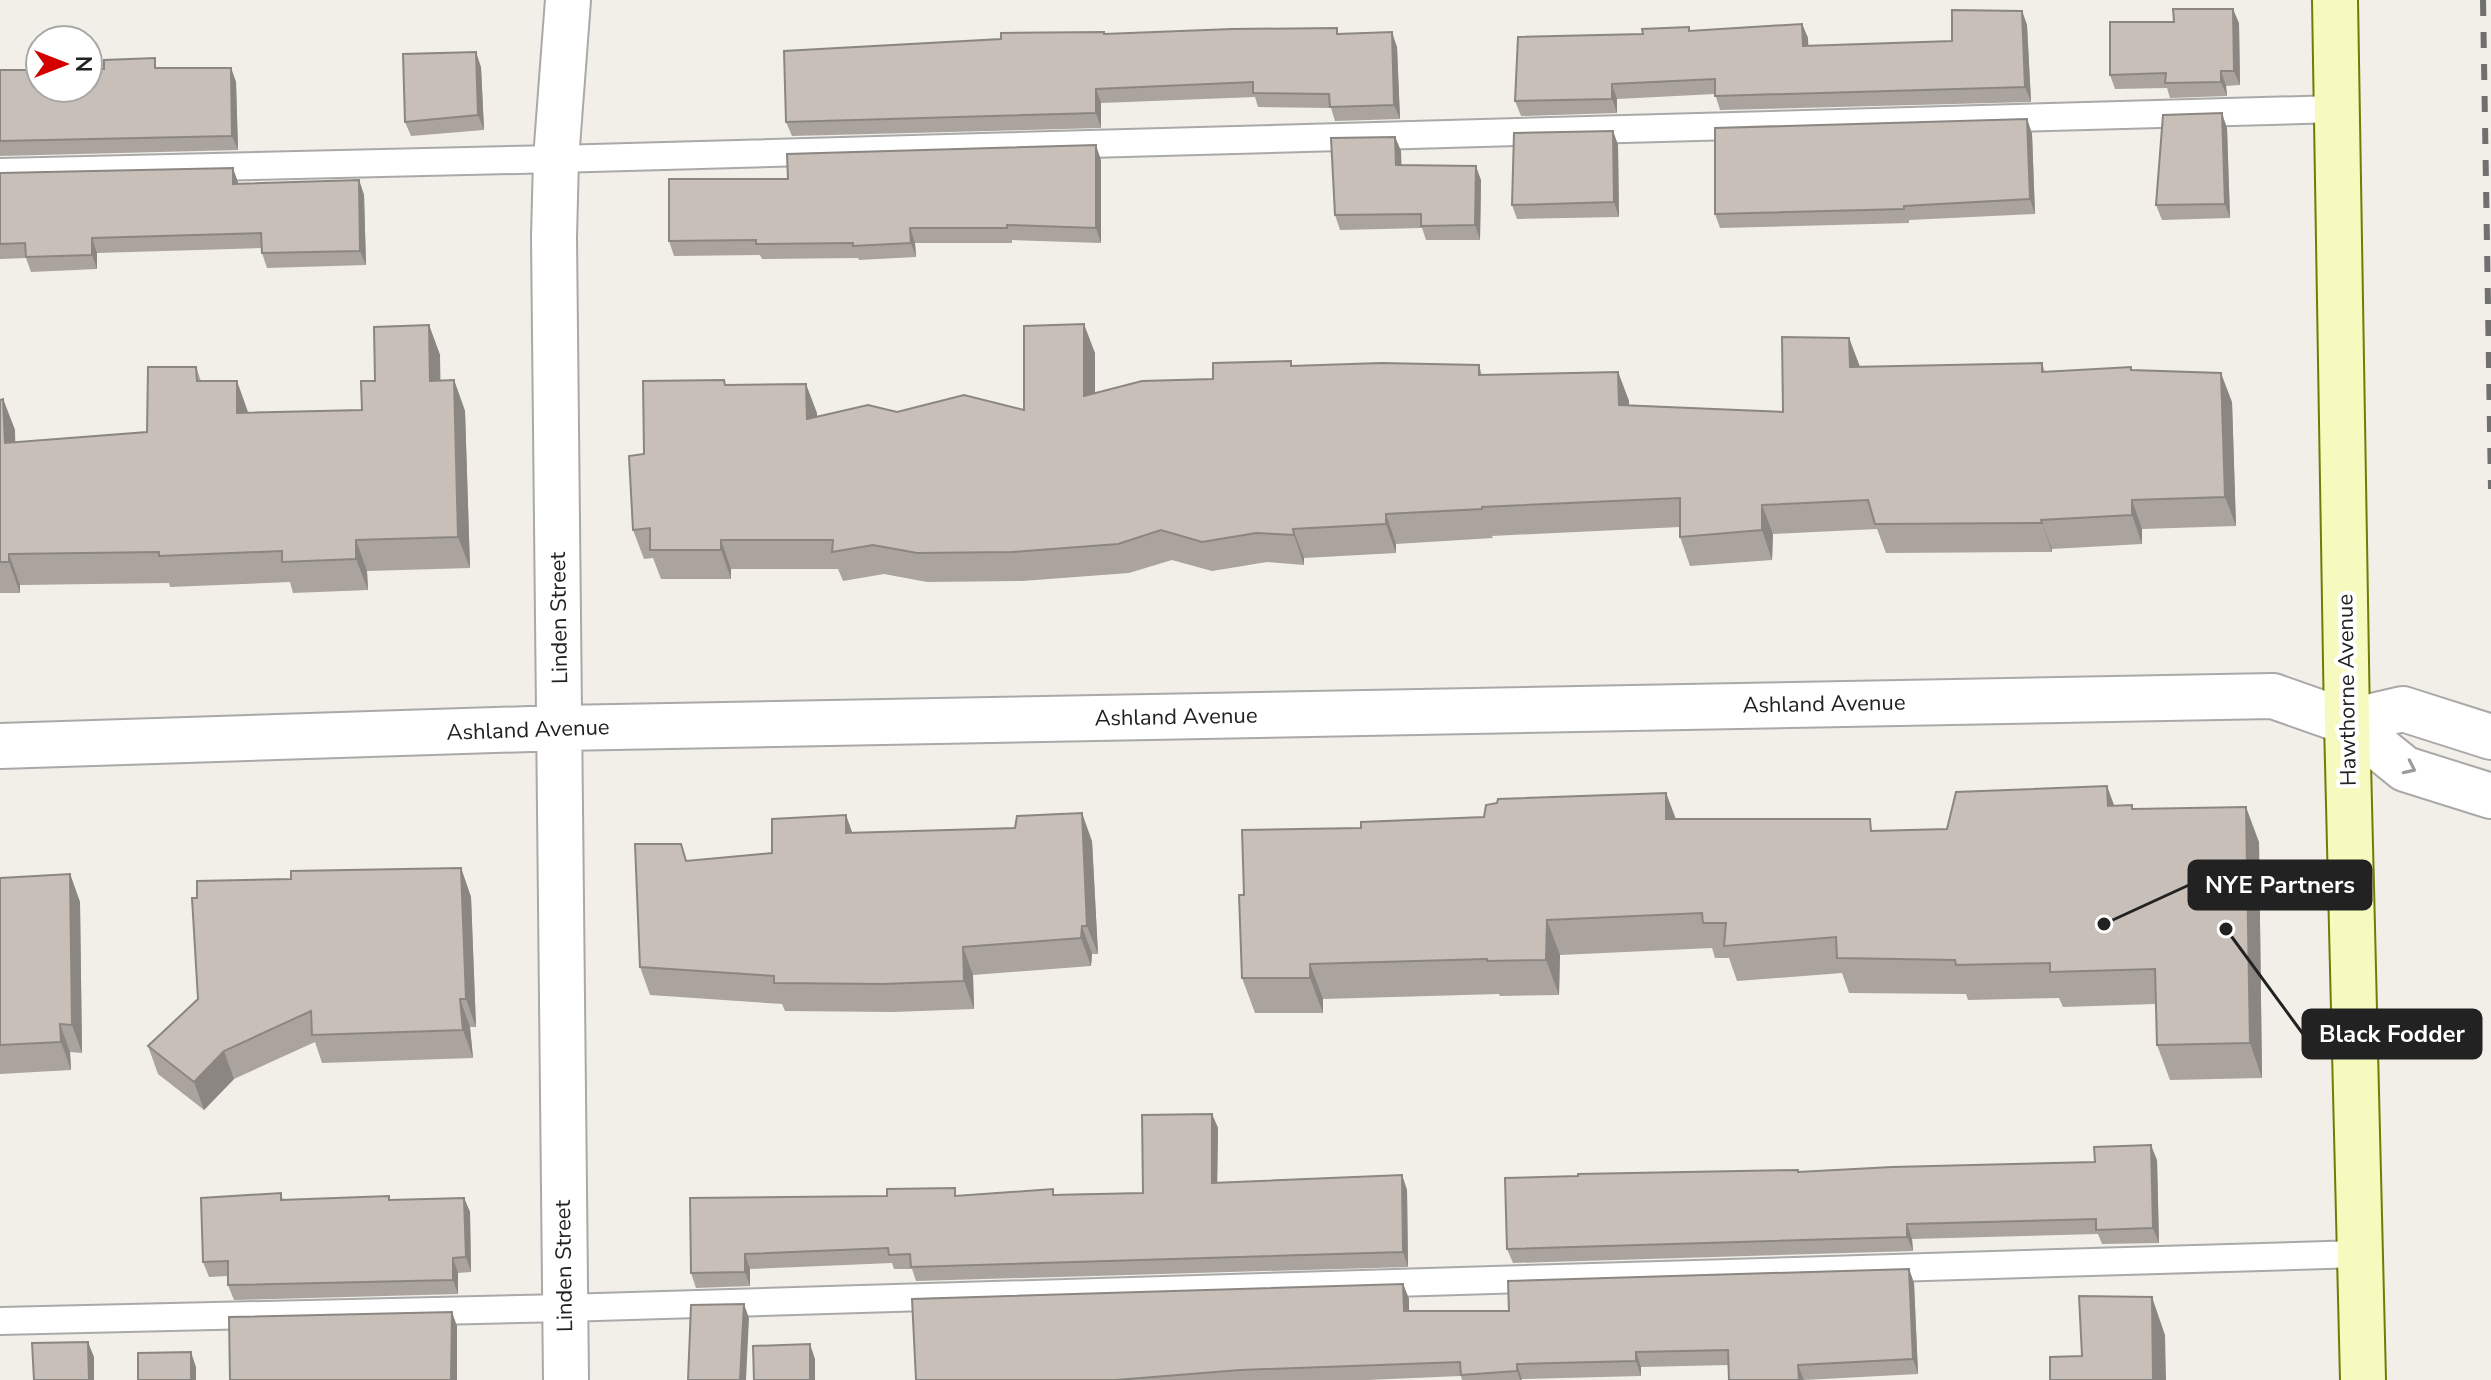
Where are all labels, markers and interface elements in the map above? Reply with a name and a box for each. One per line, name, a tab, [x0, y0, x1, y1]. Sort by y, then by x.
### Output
north arrow	[24, 24, 104, 104]
text: N	[68, 56, 98, 72]
street label: Linden Street	[543, 551, 575, 684]
street label: Hawthorne Avenue	[2330, 594, 2364, 786]
street label: Ashland Avenue	[1742, 688, 1906, 720]
street label: Ashland Avenue	[1094, 701, 1258, 733]
street label: Ashland Avenue	[446, 712, 610, 748]
one-way arrow	[2401, 758, 2416, 774]
callout: NYE Partners	[2189, 861, 2371, 909]
text: NYE Partners	[2205, 869, 2355, 901]
callout: Black Fodder	[2303, 1010, 2481, 1058]
text: Black Fodder	[2319, 1018, 2466, 1050]
street label: Linden Street	[548, 1199, 580, 1332]

